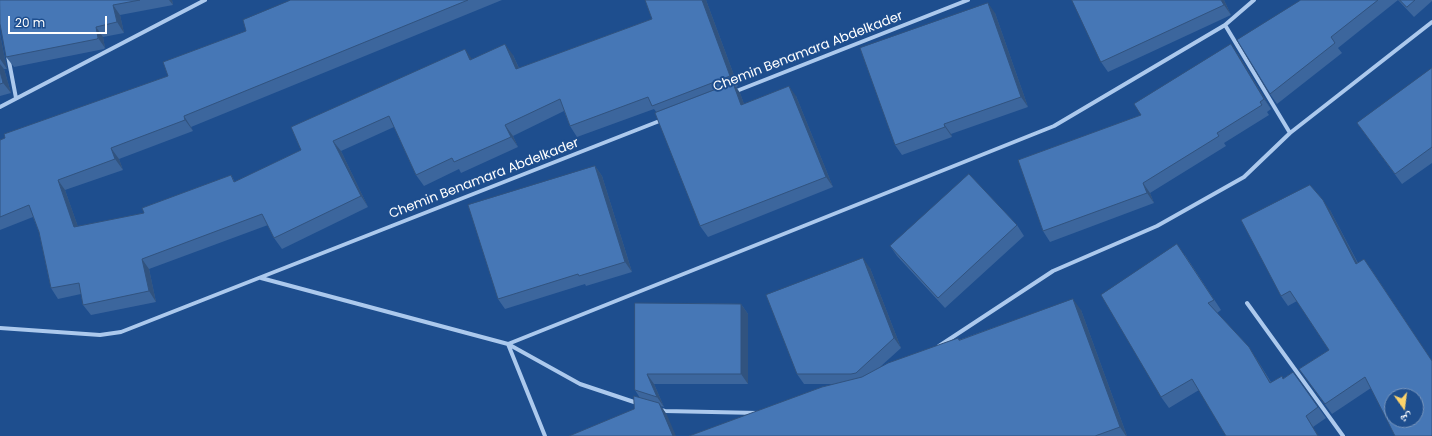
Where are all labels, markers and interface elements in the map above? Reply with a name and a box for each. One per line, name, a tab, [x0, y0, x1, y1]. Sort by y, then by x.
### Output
scale bar	[10, 8, 109, 34]
street label: Chemin Benamara Abdelkader	[711, 9, 905, 95]
text: 20 m	[15, 14, 45, 31]
street label: Chemin Benamara Abdelkader	[387, 136, 581, 222]
north arrow	[1384, 388, 1424, 428]
text: ش	[1399, 409, 1414, 428]

